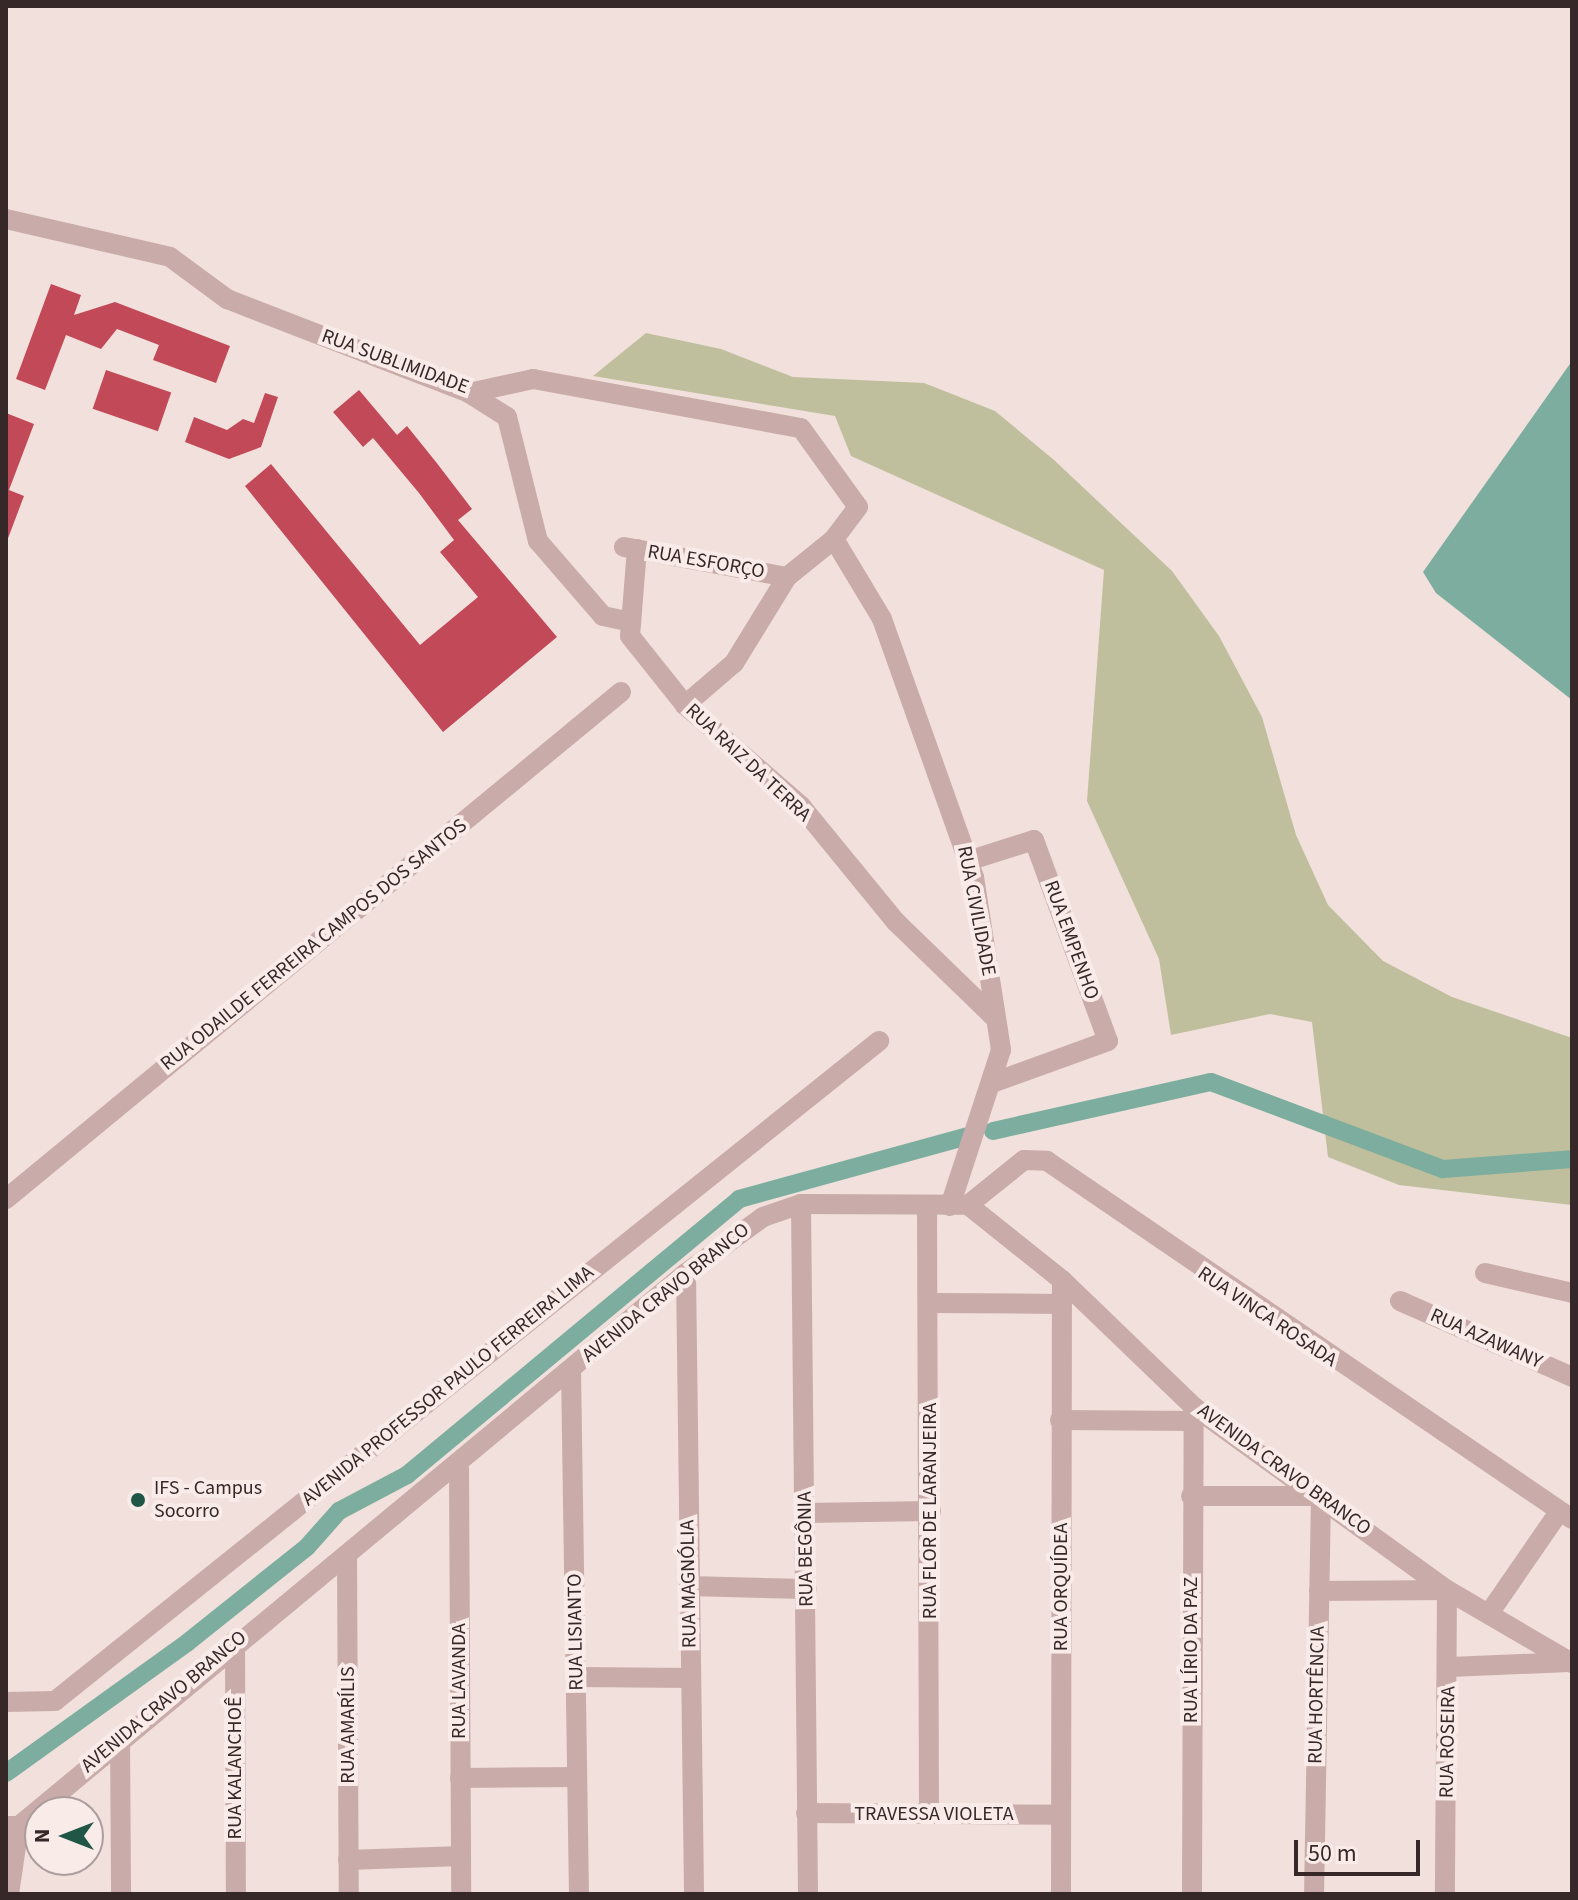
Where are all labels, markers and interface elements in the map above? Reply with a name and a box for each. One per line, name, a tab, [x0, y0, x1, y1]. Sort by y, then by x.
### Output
street label: RUA SUBLIMIDADE	[318, 324, 472, 400]
street label: RUA ESFORÇO	[646, 540, 766, 584]
street label: RUA RAIZ DA TERRA	[680, 699, 816, 827]
street label: RUA ODAILDE FERREIRA CAMPOS DOS SANTOS	[156, 814, 472, 1076]
street label: RUA CIVILIDADE	[952, 844, 1000, 978]
street label: RUA EMPENHO	[1038, 877, 1104, 1003]
street label: AVENIDA CRAVO BRANCO	[578, 1218, 754, 1368]
street label: AVENIDA PROFESSOR PAULO FERREIRA LIMA	[297, 1261, 599, 1511]
street label: RUA VINCA ROSADA	[1193, 1262, 1341, 1372]
street label: RUA AZAWANY	[1426, 1304, 1546, 1374]
street label: AVENIDA CRAVO BRANCO	[1193, 1399, 1375, 1541]
street label: RUA FLOR DE LARANJEIRA	[918, 1403, 942, 1619]
place label: IFS - Campus Socorro	[154, 1476, 262, 1523]
marker: IFS - Campus Socorro	[129, 1491, 147, 1509]
street label: RUA BEGÔNIA	[793, 1491, 819, 1607]
street label: RUA MAGNÓLIA	[676, 1520, 702, 1648]
street label: RUA ORQUÍDEA	[1049, 1523, 1073, 1651]
street label: RUA LISIANTO	[563, 1573, 589, 1691]
street label: RUA LÍRIO DA PAZ	[1179, 1577, 1203, 1723]
street label: RUA LAVANDA	[447, 1623, 471, 1739]
street label: AVENIDA CRAVO BRANCO	[77, 1626, 251, 1778]
street label: RUA HORTÊNCIA	[1304, 1626, 1330, 1764]
street label: RUA AMARÍLIS	[336, 1666, 360, 1784]
street label: RUA ROSEIRA	[1435, 1686, 1461, 1798]
street label: RUA KALANCHOÊ	[223, 1697, 247, 1839]
north arrow	[24, 1796, 104, 1876]
street label: TRAVESSA VIOLETA	[854, 1802, 1014, 1826]
scale bar	[1298, 1824, 1424, 1874]
text: N	[26, 1829, 58, 1843]
text: 50 m	[1308, 1836, 1357, 1871]

